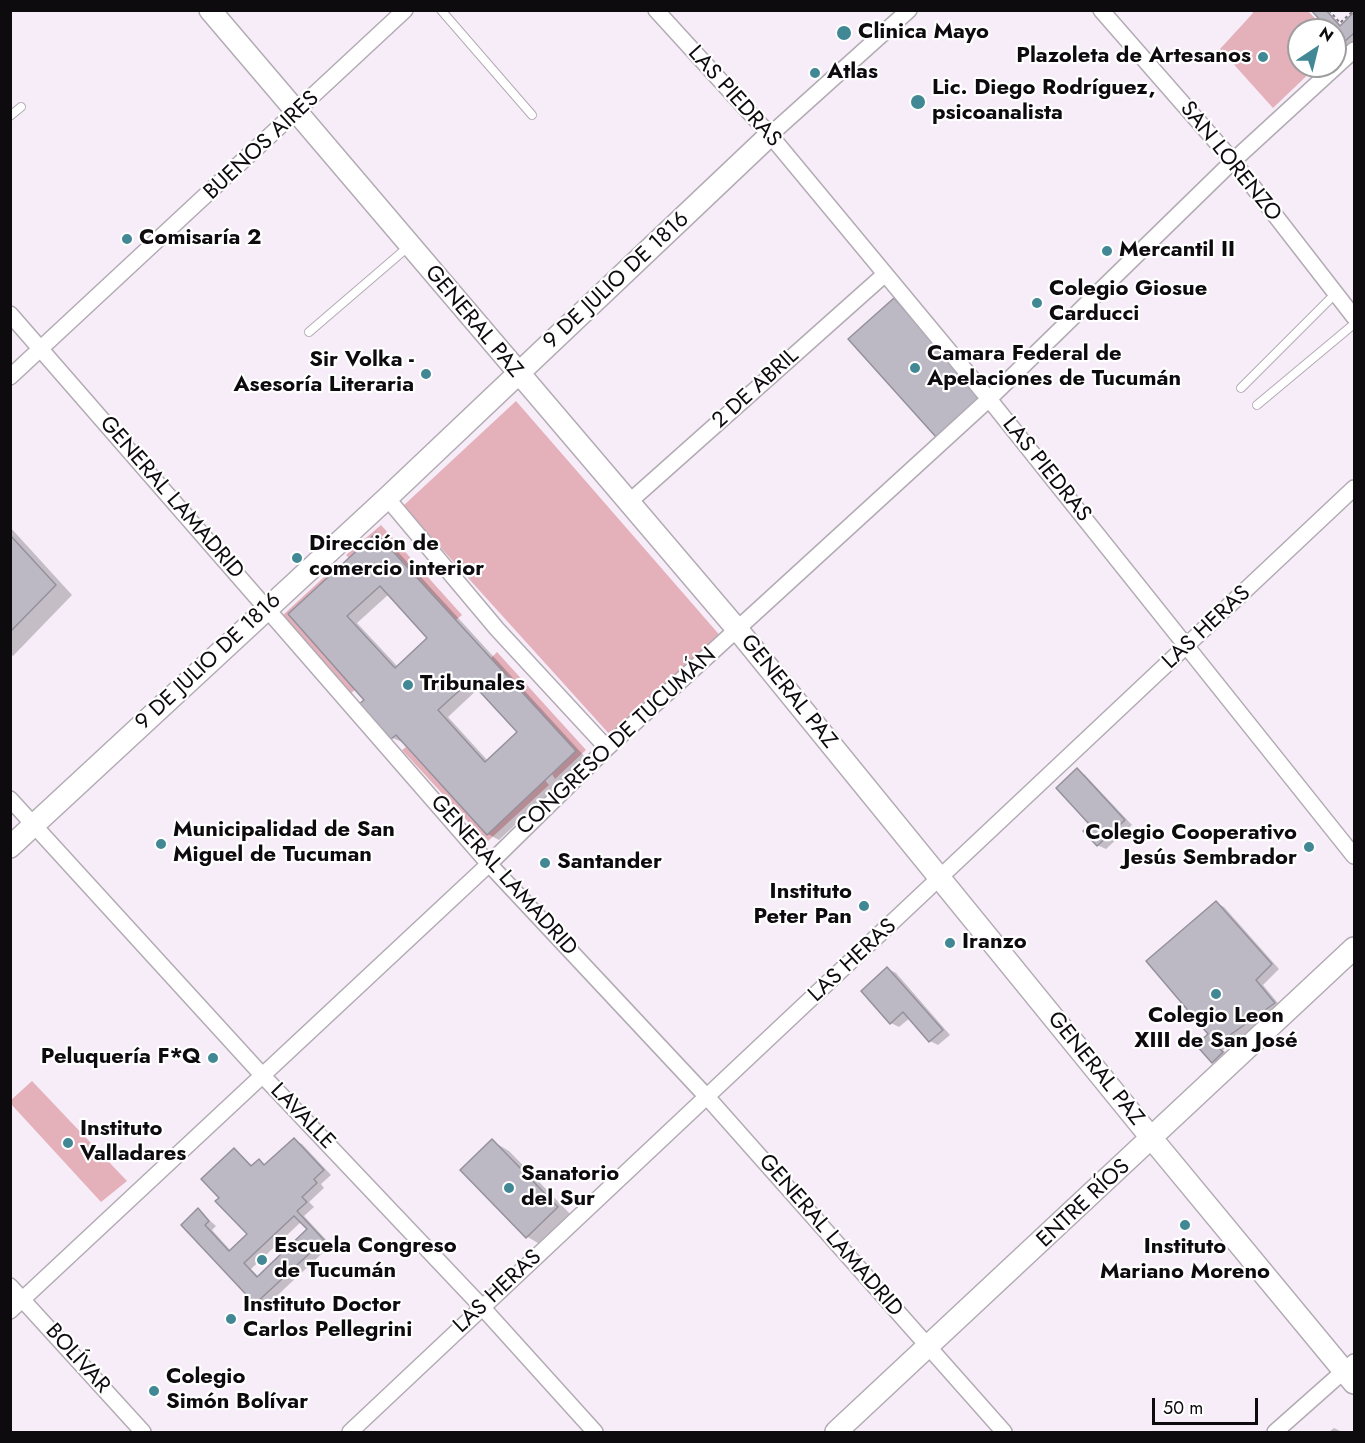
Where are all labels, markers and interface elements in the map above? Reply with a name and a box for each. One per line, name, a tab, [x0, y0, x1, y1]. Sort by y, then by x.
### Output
north arrow	[1287, 18, 1347, 78]
place label: Clinica Mayo	[858, 20, 989, 46]
text: N	[1315, 21, 1338, 48]
marker: Clinica Mayo	[835, 24, 853, 42]
street label: LAS PIEDRAS	[682, 41, 786, 153]
place label: Plazoleta de Artesanos	[1016, 44, 1251, 70]
marker: Plazoleta de Artesanos	[1256, 50, 1270, 64]
place label: Atlas	[827, 60, 878, 86]
marker: Atlas	[808, 66, 822, 80]
place label: Lic. Diego Rodríguez, psicoanalista	[932, 76, 1156, 128]
street label: BUENOS AIRES	[199, 86, 325, 206]
marker: Lic. Diego Rodríguez, psicoanalista	[909, 93, 927, 111]
street label: SAN LORENZO	[1174, 97, 1286, 227]
street label: 9 DE JULIO DE 1816	[539, 207, 695, 355]
place label: Comisaría 2	[139, 226, 261, 252]
marker: Comisaría 2	[120, 232, 134, 246]
place label: Mercantil II	[1119, 238, 1235, 264]
marker: Mercantil II	[1100, 244, 1114, 258]
street label: GENERAL PAZ	[418, 260, 528, 384]
place label: Colegio Giosue Carducci	[1049, 277, 1207, 328]
marker: Colegio Giosue Carducci	[1030, 296, 1044, 310]
place label: Camara Federal de Apelaciones de Tucumán	[927, 342, 1181, 394]
street label: 2 DE ABRIL	[707, 343, 805, 435]
place label: Sir Volka - Asesoría Literaria	[233, 348, 414, 400]
marker: Camara Federal de Apelaciones de Tucumán	[908, 361, 922, 375]
marker: Sir Volka - Asesoría Literaria	[419, 367, 433, 381]
street label: GENERAL LAMADRID	[93, 411, 249, 585]
street label: LAS PIEDRAS	[996, 412, 1096, 528]
place label: Dirección de comercio interior	[309, 532, 484, 584]
marker: Dirección de comercio interior	[290, 551, 304, 565]
street label: LAS HERAS	[1158, 581, 1256, 675]
street label: 9 DE JULIO DE 1816	[131, 588, 287, 736]
street label: GENERAL PAZ	[734, 630, 842, 754]
street label: CONGRESO DE TUCUMÁN	[512, 643, 722, 841]
place label: Tribunales	[420, 672, 525, 698]
marker: Tribunales	[401, 678, 415, 692]
street label: GENERAL LAMADRID	[424, 790, 582, 962]
place label: Municipalidad de San Miguel de Tucuman	[173, 818, 395, 870]
place label: Colegio Cooperativo Jesús Sembrador	[1085, 821, 1297, 872]
marker: Municipalidad de San Miguel de Tucuman	[154, 837, 168, 851]
marker: Colegio Cooperativo Jesús Sembrador	[1302, 840, 1316, 854]
place label: Santander	[557, 850, 662, 876]
marker: Santander	[538, 856, 552, 870]
place label: Instituto Peter Pan	[754, 880, 852, 932]
marker: Instituto Peter Pan	[857, 899, 871, 913]
street label: LAS HERAS	[804, 914, 902, 1008]
place label: Iranzo	[962, 930, 1027, 956]
marker: Iranzo	[943, 936, 957, 950]
marker: Colegio Leon XIII de San José	[1209, 987, 1223, 1001]
place label: Colegio Leon XIII de San José	[1134, 1004, 1298, 1056]
street label: GENERAL PAZ	[1041, 1007, 1149, 1131]
place label: Peluquería F*Q	[41, 1045, 201, 1071]
marker: Peluquería F*Q	[206, 1051, 220, 1065]
street label: LAVALLE	[264, 1078, 340, 1156]
place label: Instituto Valladares	[80, 1117, 186, 1168]
marker: Instituto Valladares	[61, 1136, 75, 1150]
street label: GENERAL LAMADRID	[752, 1149, 908, 1323]
street label: ENTRE RÍOS	[1032, 1154, 1136, 1254]
place label: Sanatorio del Sur	[521, 1162, 619, 1214]
marker: Sanatorio del Sur	[502, 1181, 516, 1195]
marker: Instituto Mariano Moreno	[1178, 1218, 1192, 1232]
place label: Escuela Congreso de Tucumán	[274, 1234, 457, 1286]
place label: Instituto Mariano Moreno	[1100, 1235, 1270, 1286]
street label: LAS HERAS	[449, 1245, 547, 1339]
marker: Escuela Congreso de Tucumán	[255, 1253, 269, 1267]
place label: Instituto Doctor Carlos Pellegrini	[243, 1293, 412, 1344]
marker: Instituto Doctor Carlos Pellegrini	[224, 1312, 238, 1326]
street label: BOLÍVAR	[39, 1319, 115, 1399]
place label: Colegio Simón Bolívar	[166, 1365, 308, 1416]
marker: Colegio Simón Bolívar	[147, 1384, 161, 1398]
scale bar	[1155, 1386, 1262, 1424]
text: 50 m	[1163, 1395, 1203, 1421]

